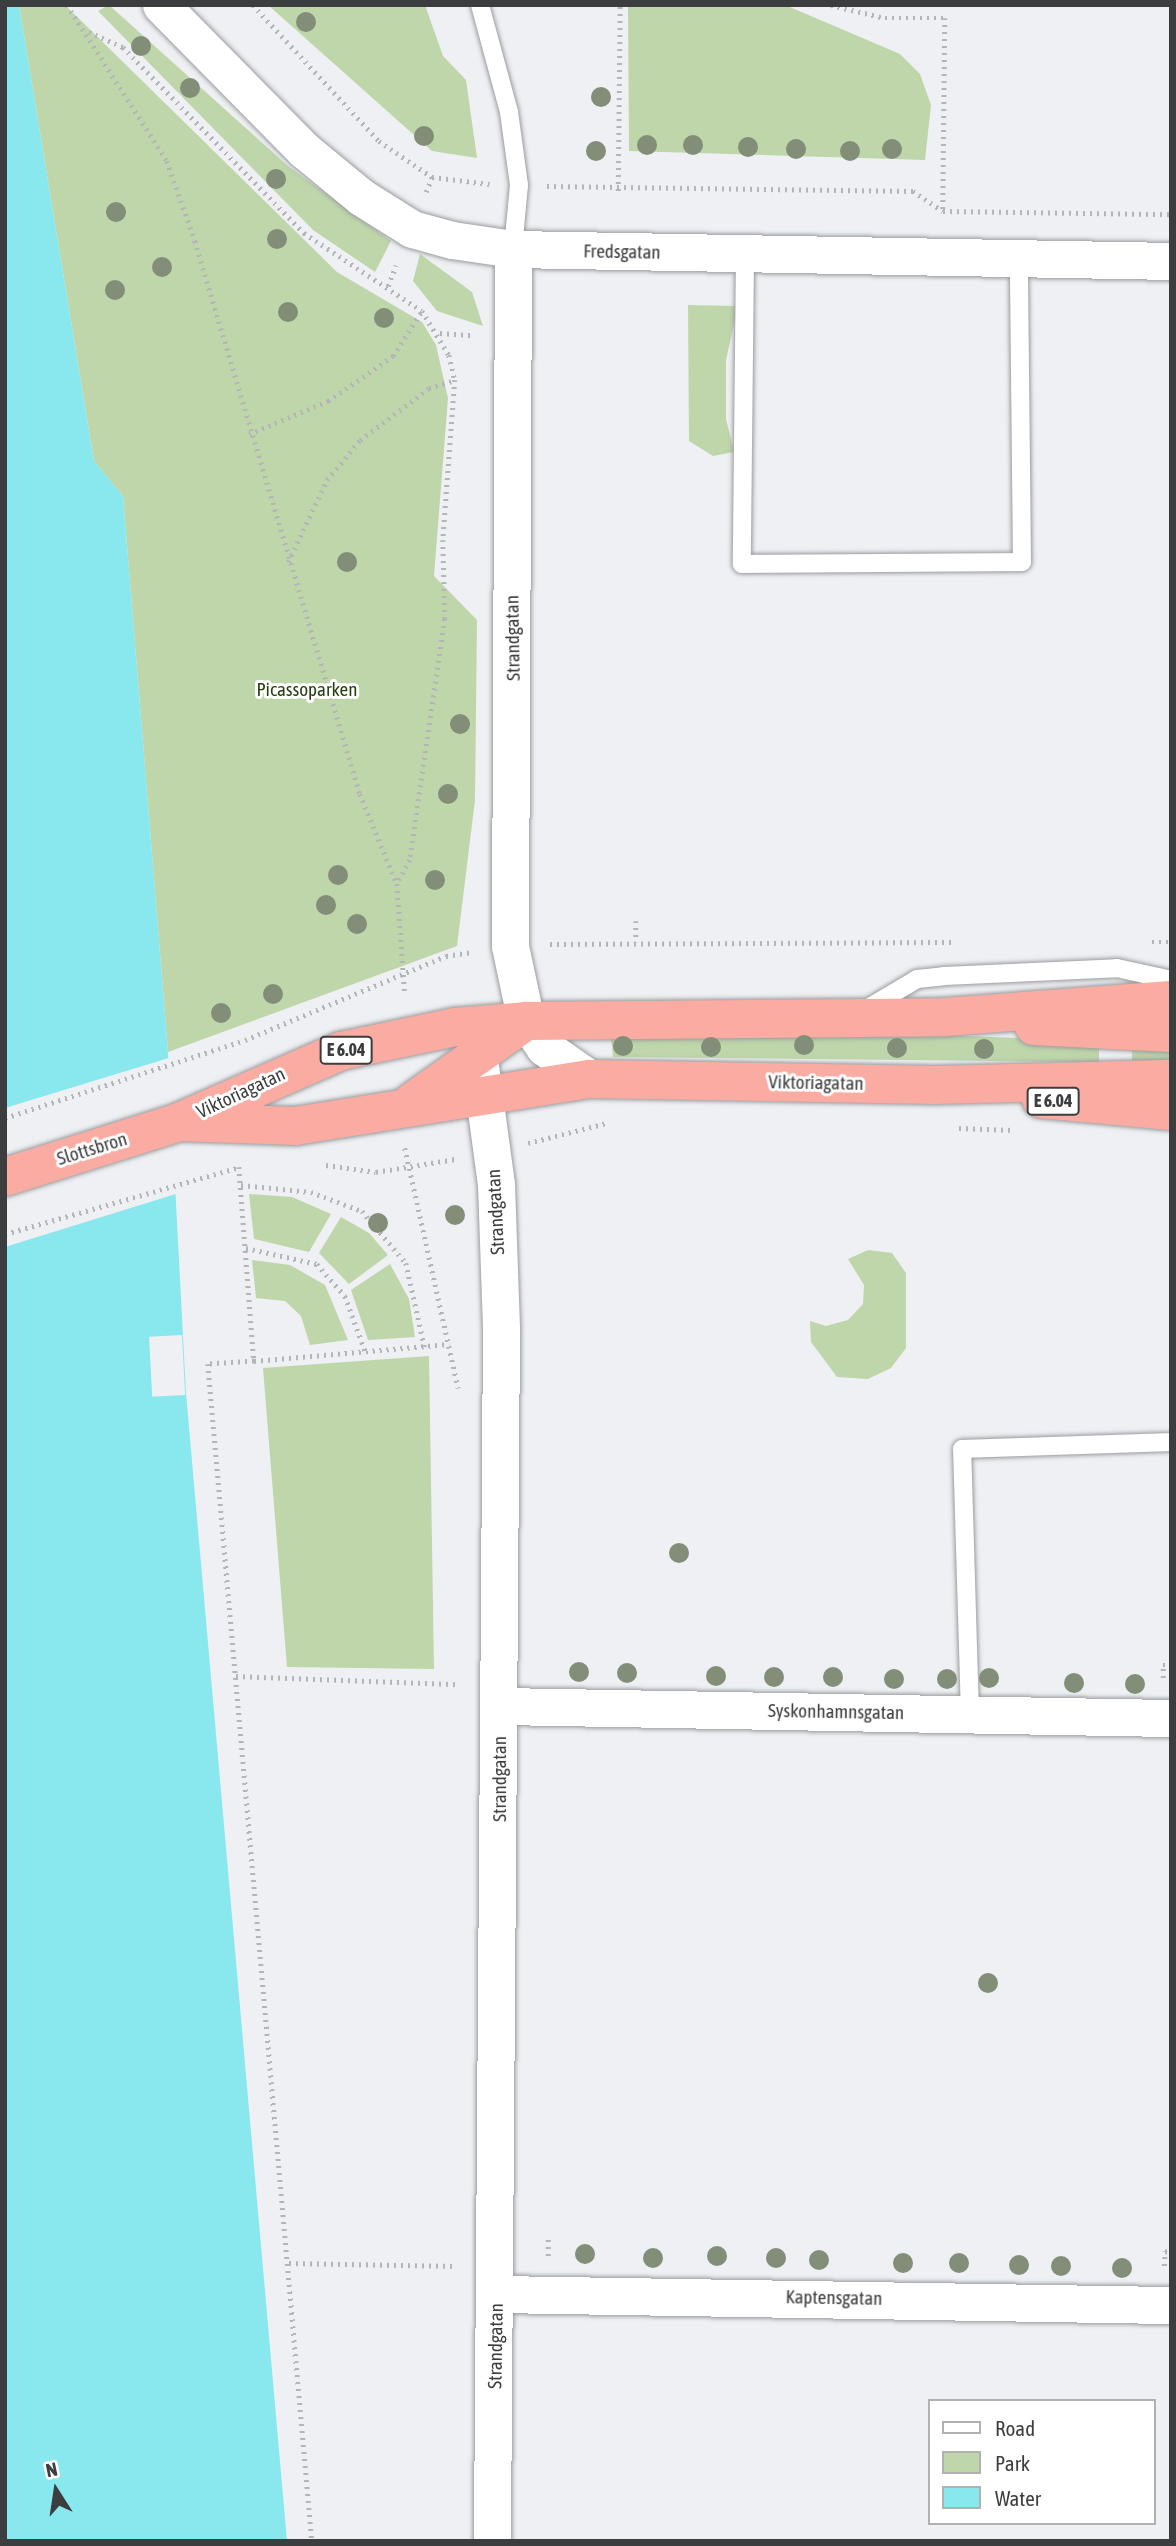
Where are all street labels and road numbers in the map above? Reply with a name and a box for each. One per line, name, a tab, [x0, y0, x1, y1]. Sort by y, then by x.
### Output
street label: Fredsgatan	[583, 240, 661, 264]
street label: Strandgatan	[501, 595, 525, 681]
road number: E 6.04	[318, 1036, 374, 1064]
street label: Viktoriagatan	[193, 1063, 289, 1123]
street label: Viktoriagatan	[768, 1071, 864, 1095]
road number: E 6.04	[1025, 1086, 1081, 1116]
street label: Slottsbron	[54, 1128, 130, 1170]
street label: Strandgatan	[482, 1169, 510, 1255]
street label: Syskonhamnsgatan	[768, 1699, 904, 1725]
street label: Strandgatan	[489, 1736, 511, 1822]
street label: Kaptensgatan	[785, 2286, 883, 2310]
street label: Strandgatan	[484, 2303, 508, 2389]

